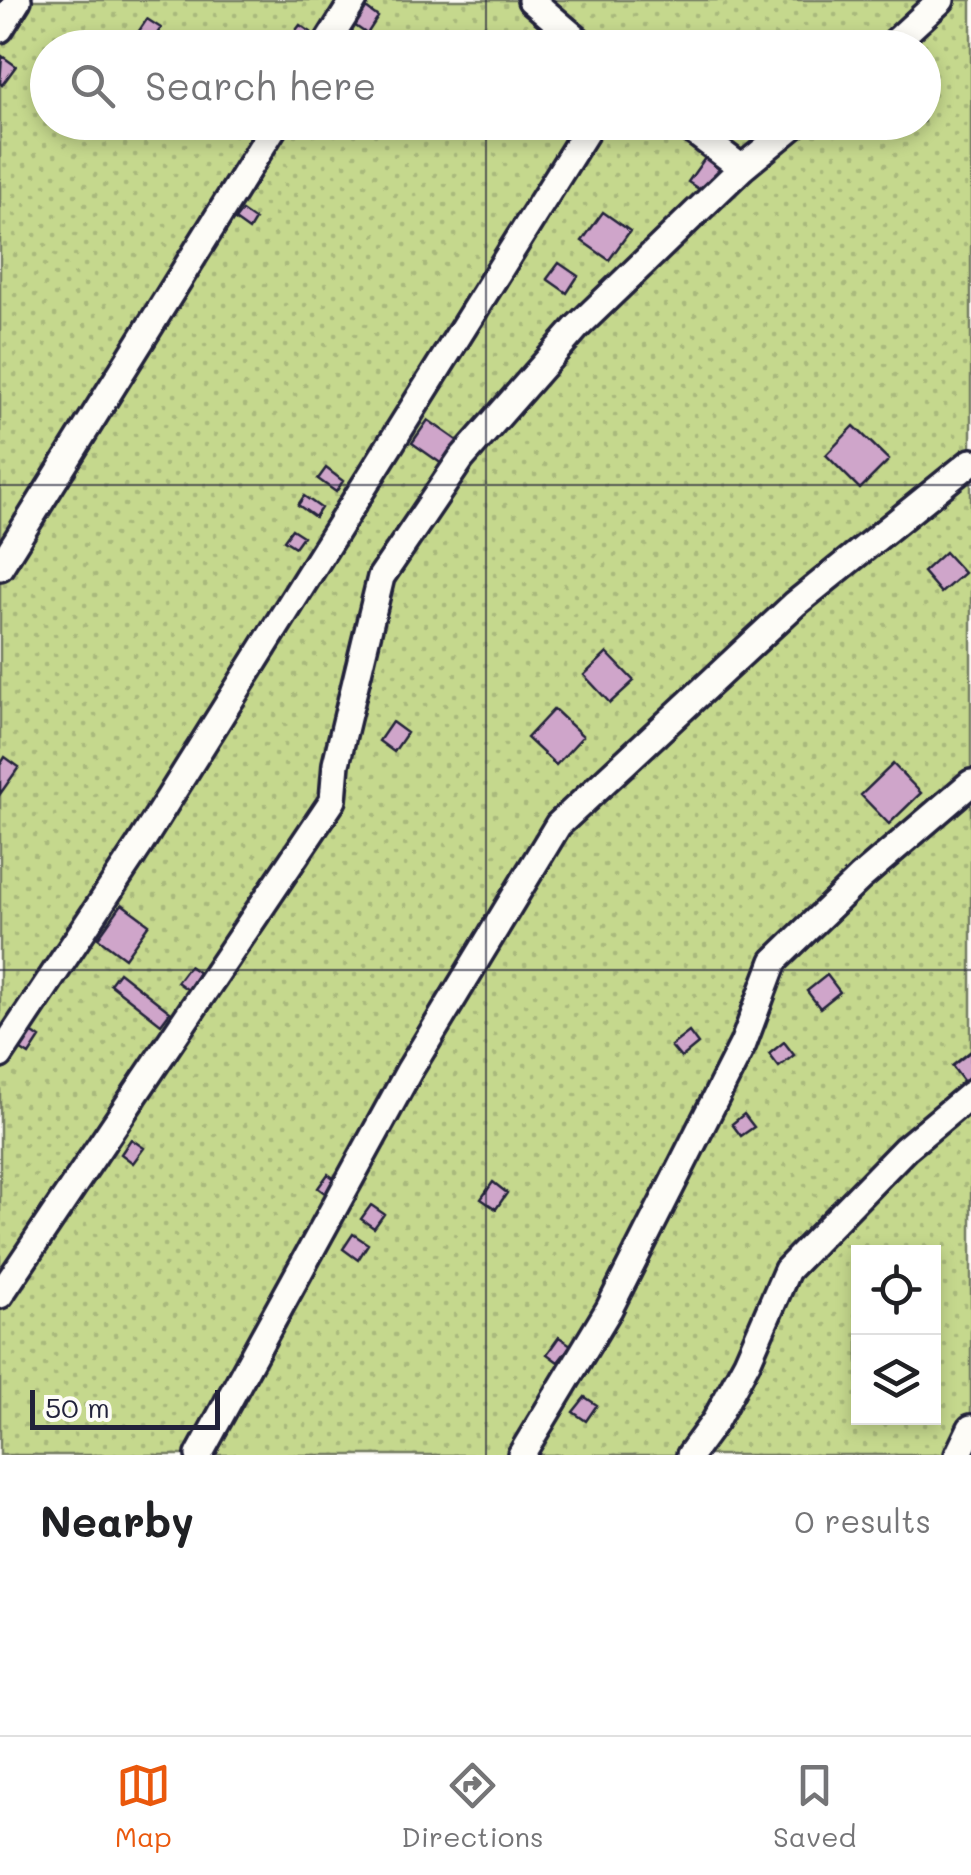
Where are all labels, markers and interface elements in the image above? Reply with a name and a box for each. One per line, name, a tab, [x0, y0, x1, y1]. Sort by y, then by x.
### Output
search box	[30, 30, 941, 140]
icon: search	[65, 58, 120, 113]
text: Search here	[145, 60, 376, 110]
map controls	[851, 1245, 941, 1425]
button: locate	[851, 1245, 941, 1335]
button: layers	[851, 1335, 941, 1425]
scale bar	[30, 1385, 220, 1430]
text: 50 m	[45, 1389, 110, 1425]
text: Nearby	[40, 1493, 194, 1548]
text: 0 results	[794, 1499, 931, 1541]
tab: Map	[115, 1758, 172, 1854]
tab: Directions	[401, 1758, 544, 1854]
tab: Saved	[773, 1758, 856, 1854]

